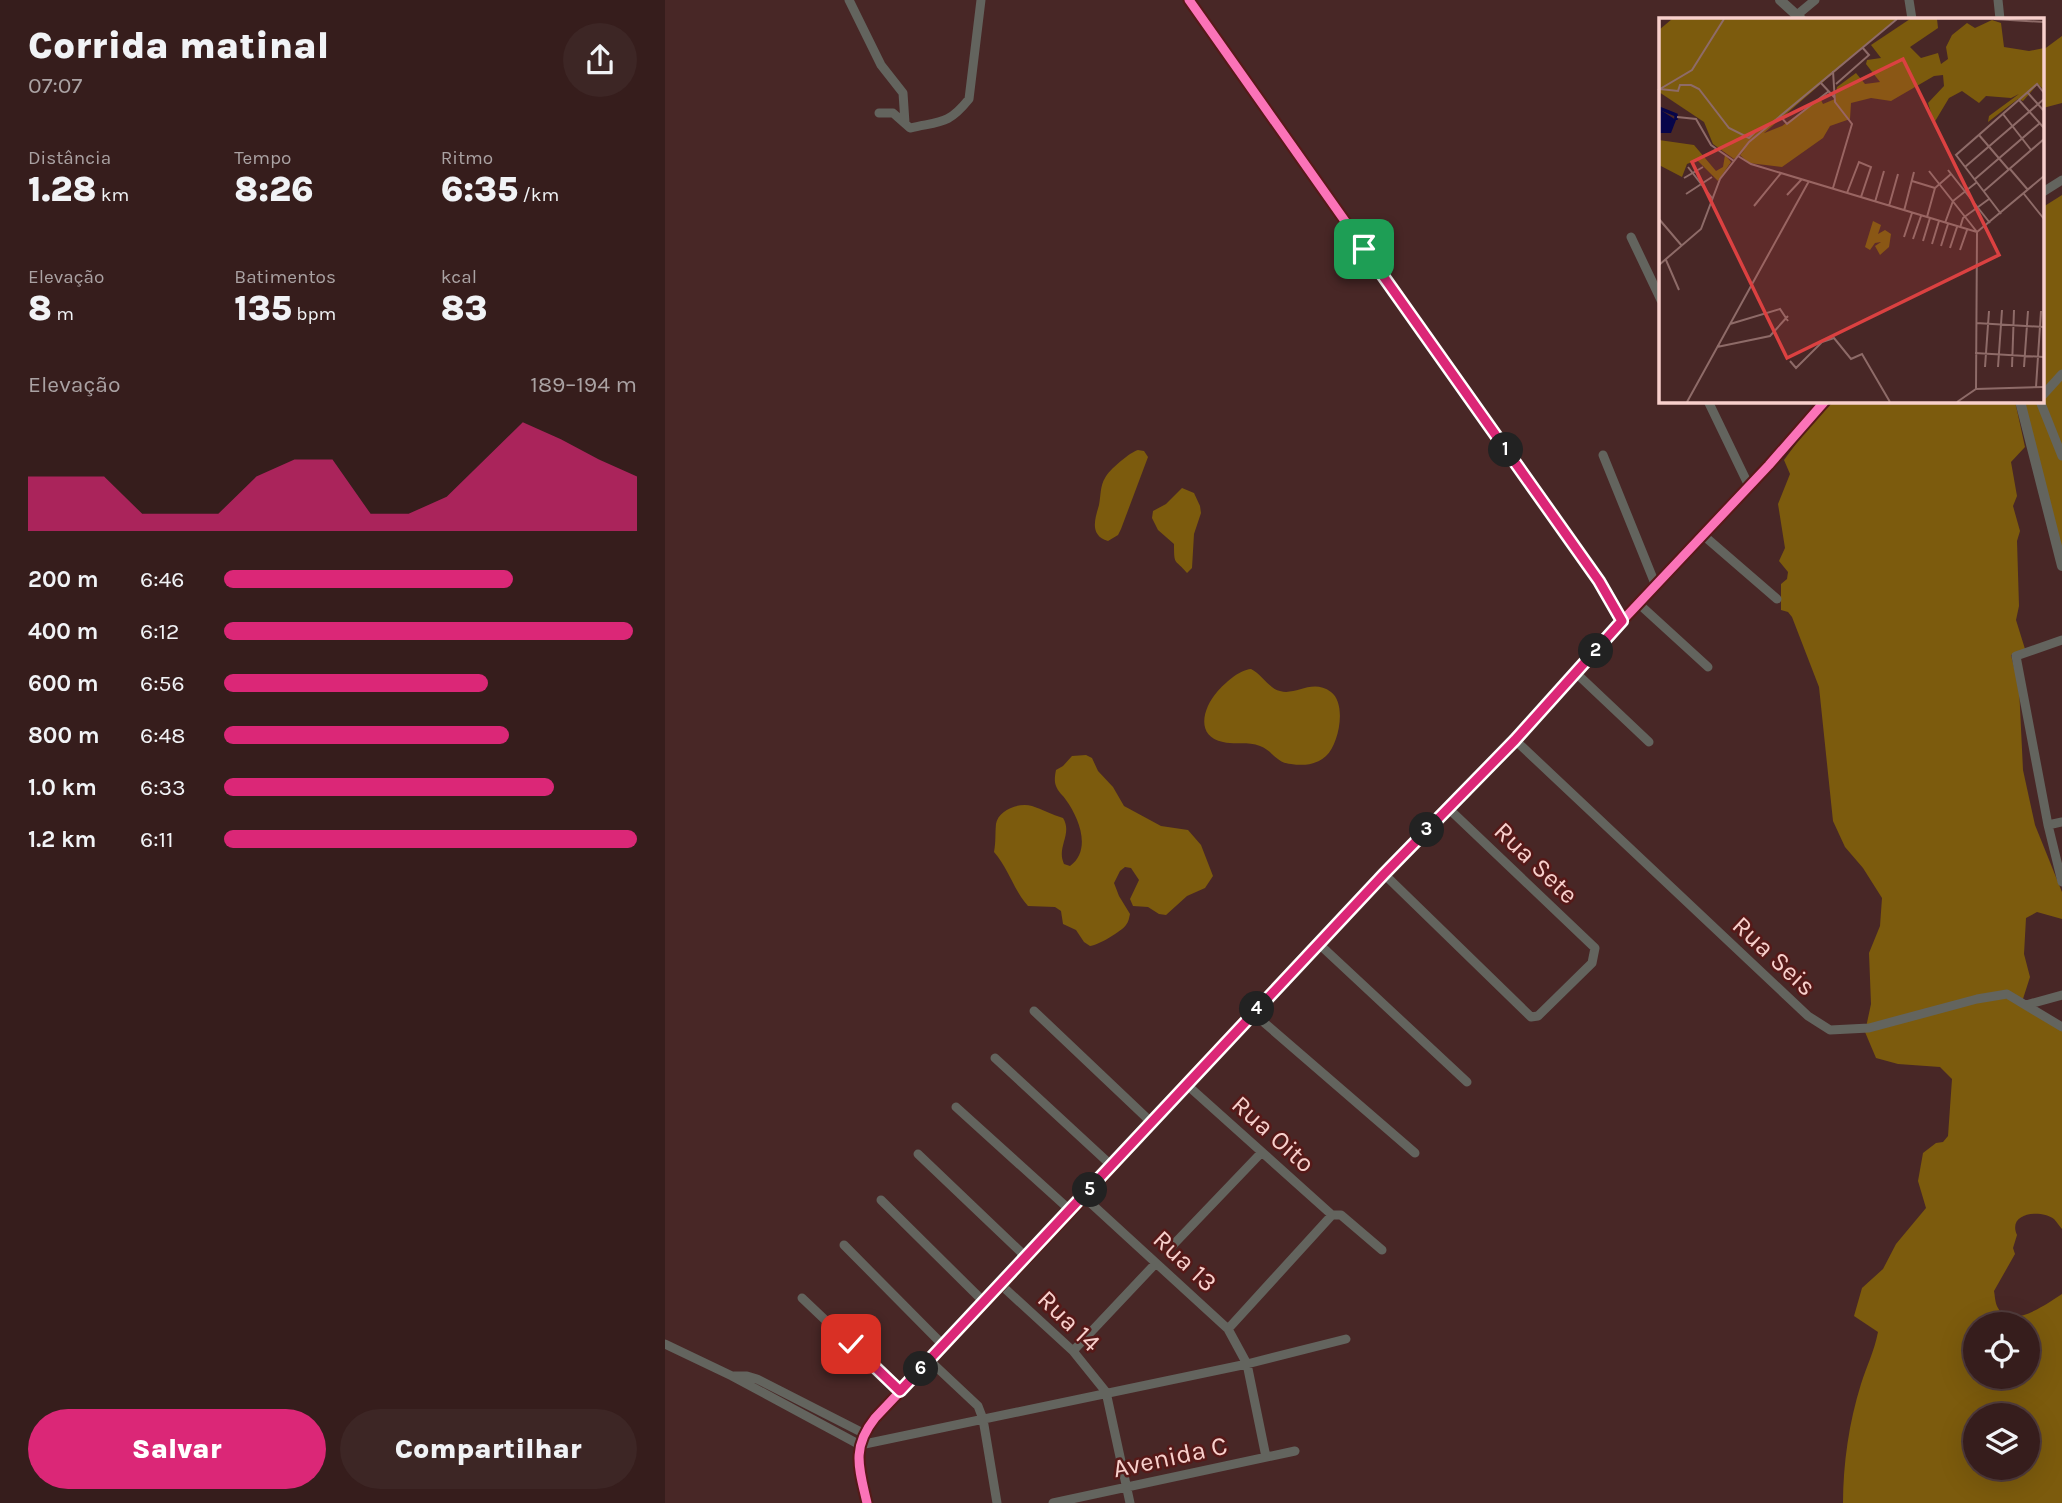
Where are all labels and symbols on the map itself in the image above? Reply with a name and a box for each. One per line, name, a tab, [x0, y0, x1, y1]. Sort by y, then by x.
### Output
inset map	[1659, 18, 2045, 402]
pin	[1334, 219, 1394, 279]
pin: 1	[1489, 433, 1523, 468]
pin: 2	[1579, 634, 1613, 668]
pin: 3	[1409, 812, 1445, 848]
street label: Rua Sete	[1488, 816, 1584, 910]
street label: Rua Seis	[1726, 910, 1822, 1002]
pin: 4	[1239, 992, 1275, 1026]
street label: Rua Oito	[1225, 1089, 1321, 1179]
pin: 5	[1073, 1172, 1107, 1208]
street label: Rua 13	[1147, 1224, 1223, 1298]
street label: Rua 14	[1031, 1284, 1107, 1358]
pin	[821, 1314, 881, 1374]
pin: 6	[903, 1352, 939, 1386]
street label: Avenida C	[1110, 1430, 1230, 1484]

